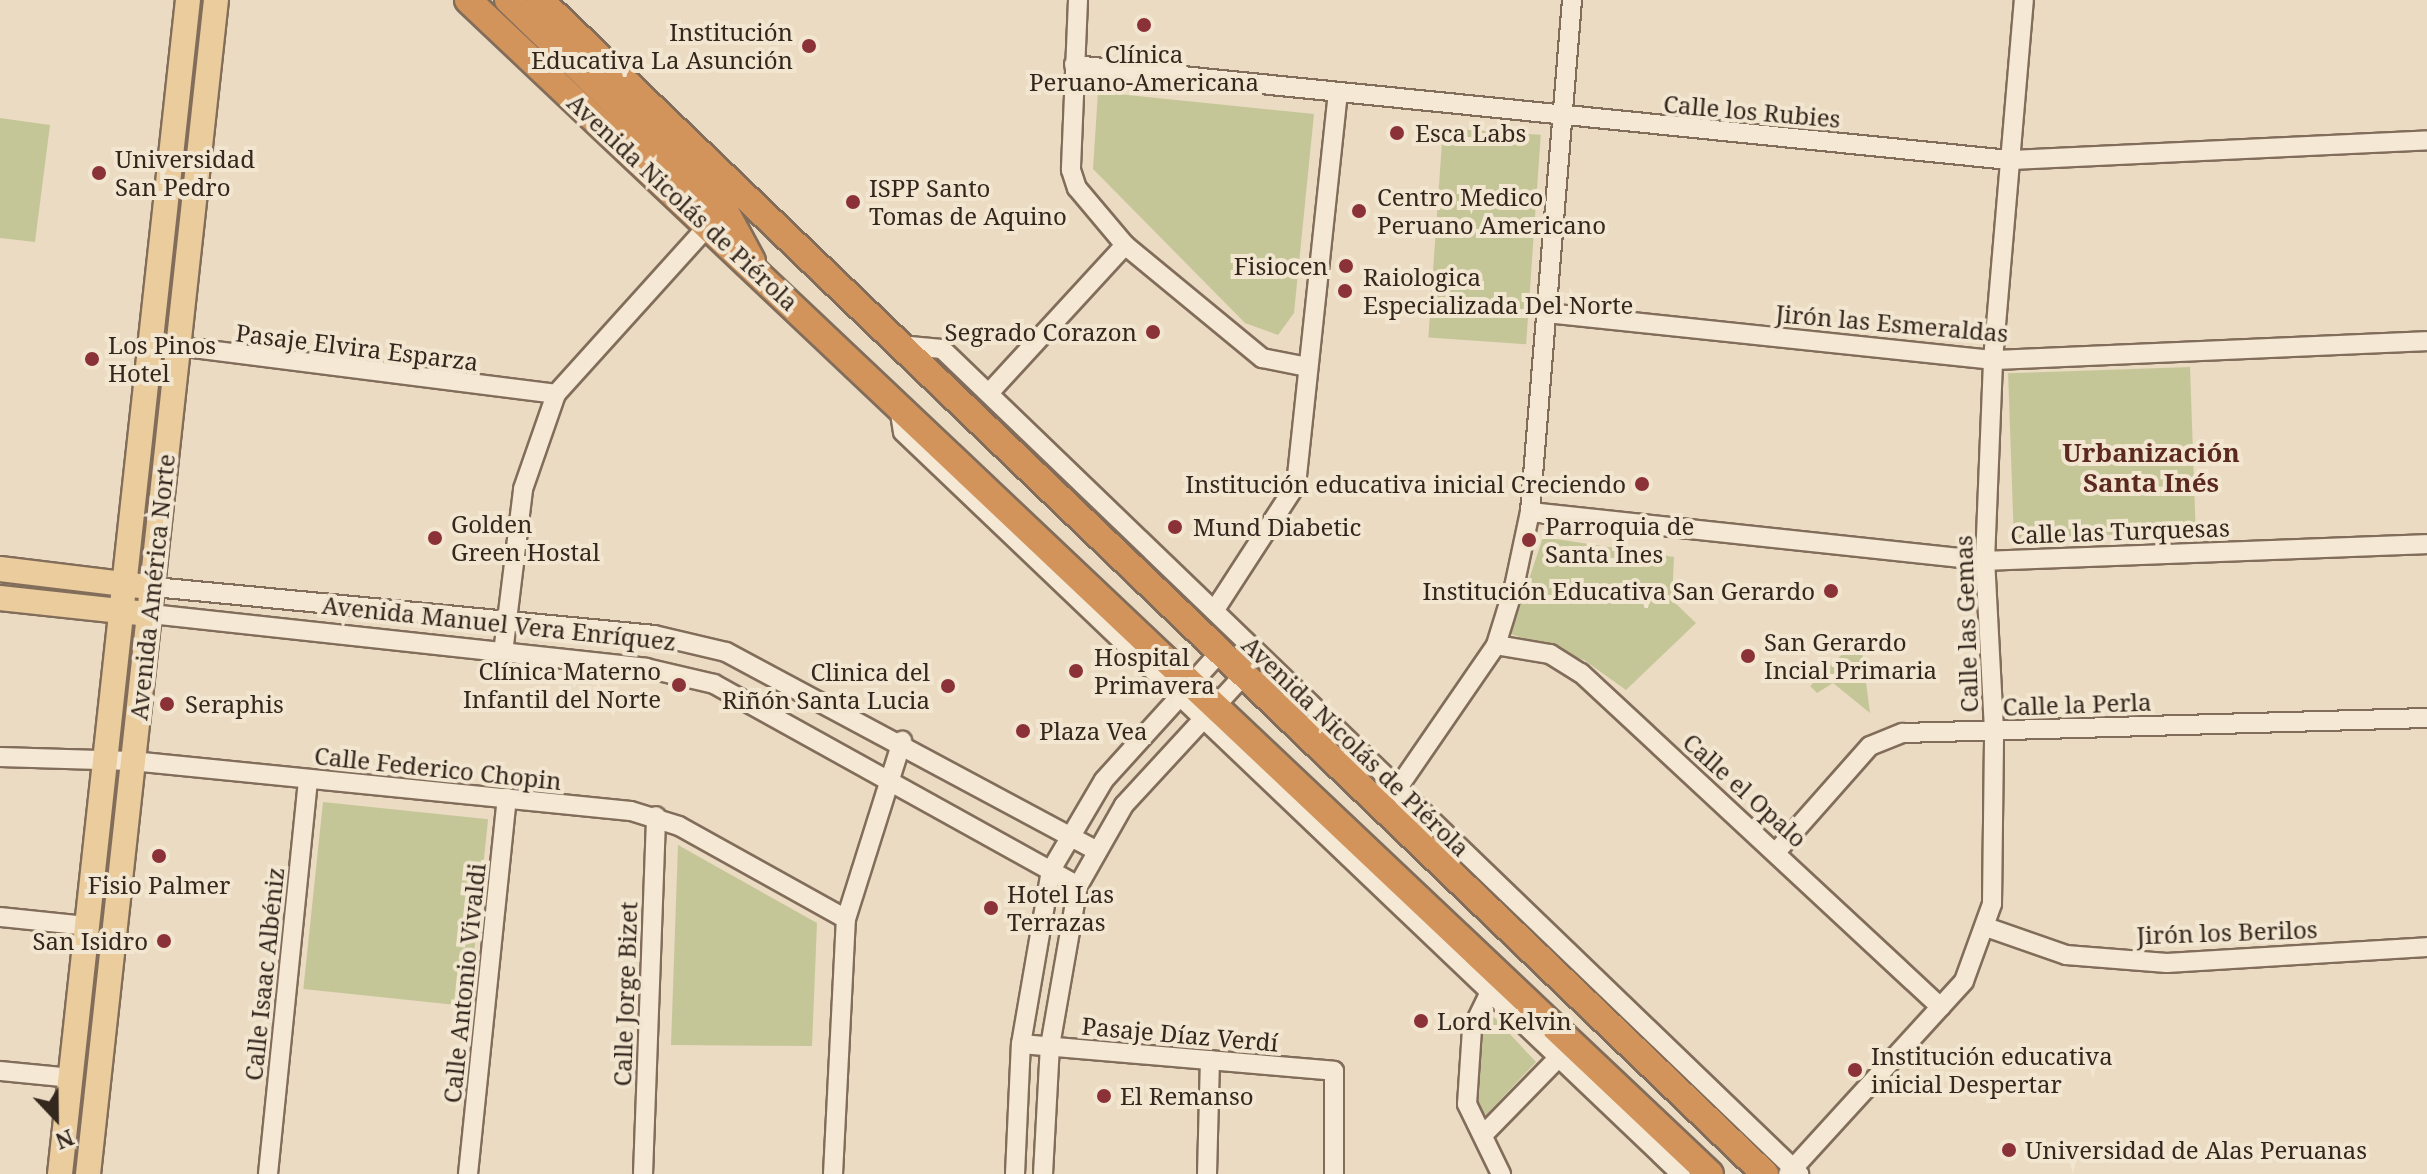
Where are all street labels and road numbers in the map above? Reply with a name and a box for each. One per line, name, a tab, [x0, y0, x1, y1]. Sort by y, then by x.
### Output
street label: Avenida Nicolás de Piérola	[562, 88, 804, 316]
street label: Calle los Rubies	[1662, 89, 1842, 133]
street label: Jirón las Esmeraldas	[1775, 298, 2009, 348]
street label: Pasaje Elvira Esparza	[234, 318, 480, 376]
street label: Avenida América Norte	[124, 452, 180, 722]
street label: Calle las Turquesas	[2010, 513, 2230, 549]
street label: Calle las Gemas	[1949, 535, 1983, 713]
street label: Avenida Manuel Vera Enríquez	[321, 590, 677, 656]
street label: Avenida Nicolás de Piérola	[1236, 630, 1476, 862]
street label: Calle la Perla	[2002, 687, 2152, 721]
street label: Calle el Opalo	[1677, 727, 1813, 853]
street label: Calle Federico Chopin	[313, 741, 563, 795]
street label: Calle Antonio Vivaldi	[437, 862, 491, 1104]
street label: Calle Isaac Albéniz	[238, 866, 290, 1082]
street label: Calle Jorge Bizet	[607, 901, 643, 1087]
street label: Jirón los Berilos	[2136, 914, 2318, 950]
street label: Pasaje Díaz Verdí	[1081, 1011, 1279, 1057]

